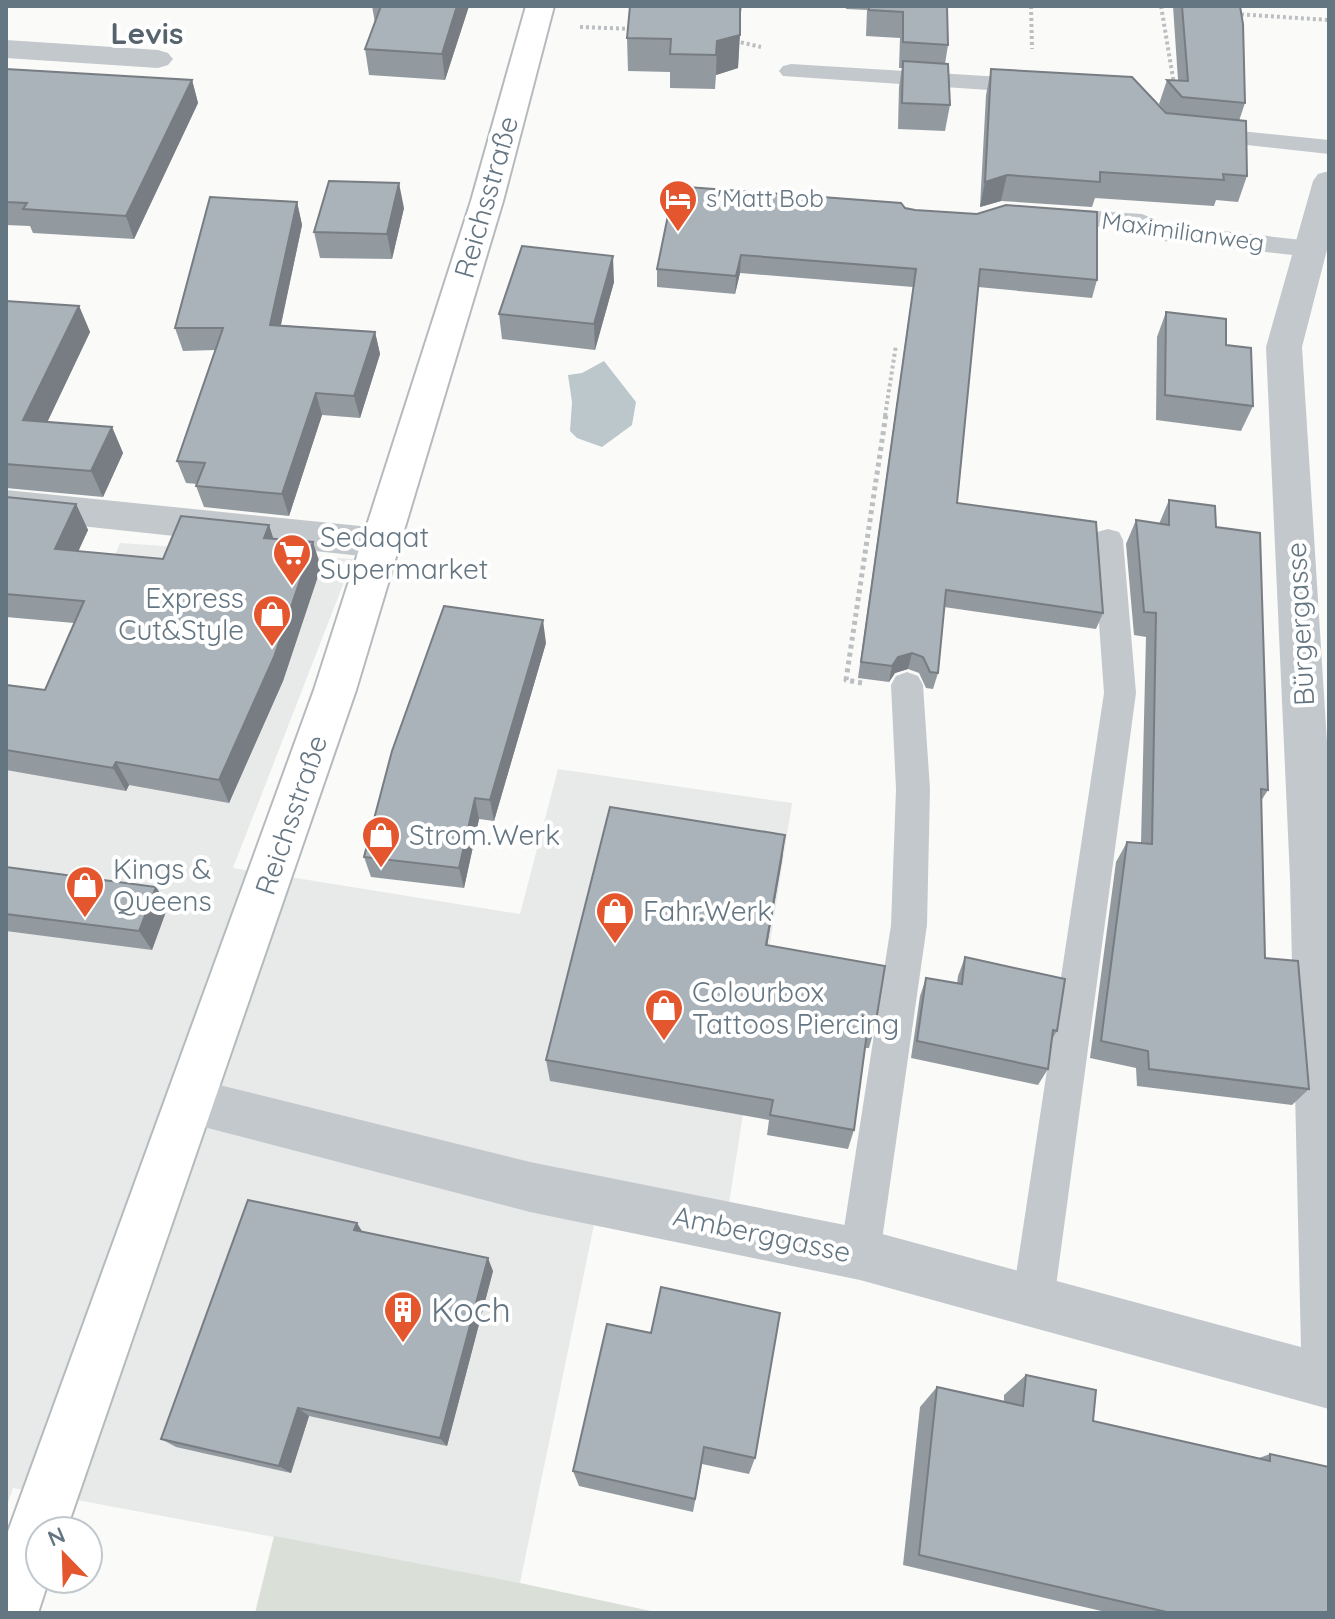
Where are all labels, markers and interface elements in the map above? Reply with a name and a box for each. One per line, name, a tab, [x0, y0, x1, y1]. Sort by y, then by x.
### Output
district label: Levis	[111, 14, 183, 52]
street label: Reichsstraße	[446, 112, 525, 282]
hotel icon: s'Matt Bob	[657, 178, 699, 233]
place label: s'Matt Bob	[706, 183, 824, 213]
street label: Maximilianweg	[1100, 205, 1266, 257]
place label: Sedaqat Supermarket	[320, 519, 488, 586]
supermarket icon: Sedaqat Supermarket	[271, 532, 313, 587]
street label: Bürgergasse	[1278, 541, 1321, 707]
place label: Express Cut&Style	[118, 580, 244, 647]
shop icon: Express Cut&Style	[251, 593, 293, 648]
street label: Reichsstraße	[247, 730, 334, 899]
shop icon: Strom.Werk	[360, 814, 402, 869]
place label: Strom.Werk	[409, 817, 560, 852]
place label: Kings & Queens	[113, 851, 212, 918]
shop icon: Kings & Queens	[64, 864, 106, 919]
shop icon: Fahr.Werk	[594, 890, 636, 945]
place label: Fahr.Werk	[643, 893, 772, 928]
place label: Colourbox Tattoos Piercing	[692, 974, 899, 1041]
shop icon: Colourbox Tattoos Piercing	[643, 987, 685, 1042]
street label: Amberggasse	[670, 1198, 854, 1269]
place label: Koch	[431, 1288, 511, 1331]
building icon: Koch	[382, 1289, 424, 1344]
north arrow	[24, 1515, 104, 1595]
text: N	[43, 1521, 69, 1553]

